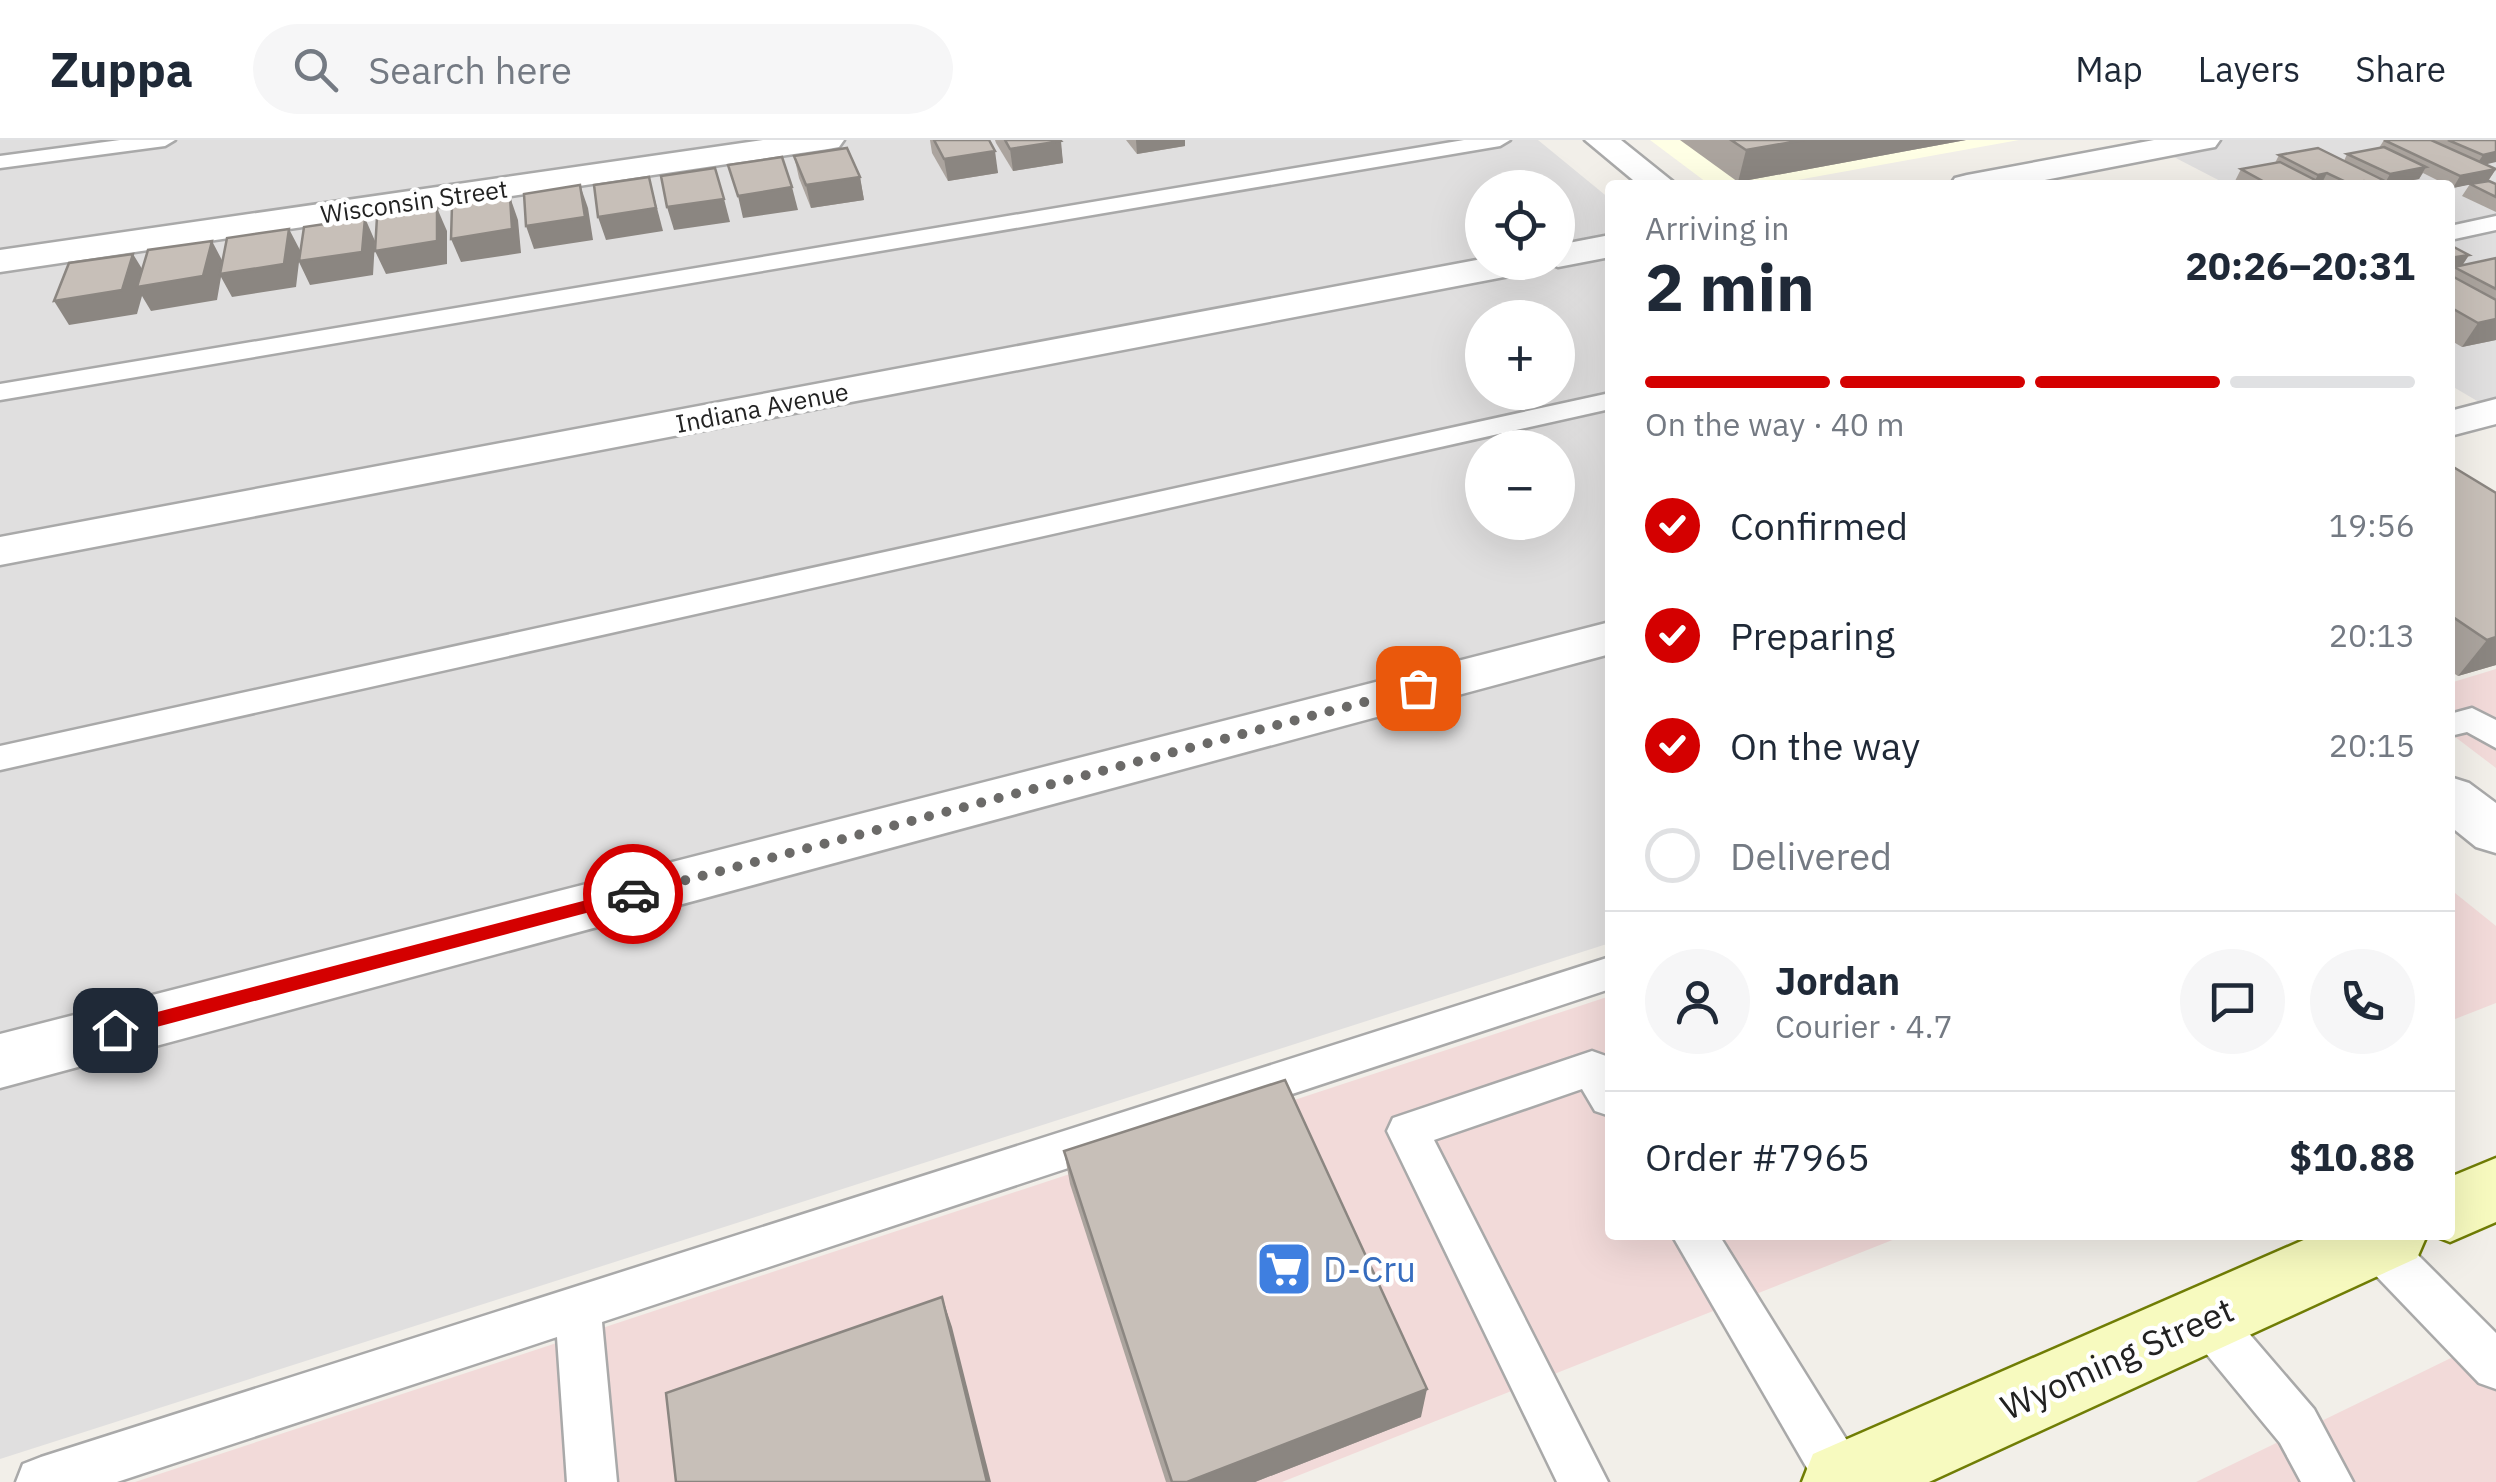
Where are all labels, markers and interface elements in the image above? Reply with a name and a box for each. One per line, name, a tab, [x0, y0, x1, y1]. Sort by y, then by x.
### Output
search box	[253, 24, 953, 114]
text: Zuppa	[50, 38, 193, 100]
icon: search	[288, 42, 343, 97]
text: Search here	[368, 45, 572, 94]
text: Map	[2075, 46, 2143, 92]
text: Layers	[2198, 46, 2300, 92]
text: Share	[2355, 46, 2446, 92]
map controls	[1465, 170, 1575, 540]
button: locate	[1465, 170, 1575, 280]
street label: Wisconsin Street	[318, 172, 510, 230]
text: Arriving in	[1645, 207, 1790, 249]
text: 20:26–20:31	[2185, 241, 2415, 290]
text: 2 min	[1645, 244, 1815, 329]
button: +	[1465, 300, 1575, 410]
street label: Indiana Avenue	[673, 374, 851, 440]
text: On the way · 40 m	[1645, 403, 1905, 445]
button: −	[1465, 430, 1575, 540]
icon: check	[1645, 498, 1700, 553]
text: Confirmed	[1730, 501, 1908, 550]
text: 19:56	[2329, 504, 2415, 546]
icon: check	[1645, 608, 1700, 663]
text: Preparing	[1730, 611, 1895, 660]
text: 20:13	[2329, 614, 2415, 656]
pin	[1376, 646, 1461, 731]
icon: bag	[1391, 661, 1446, 716]
icon: check	[1645, 718, 1700, 773]
text: On the way	[1730, 721, 1920, 770]
text: 20:15	[2329, 724, 2415, 766]
text: Delivered	[1730, 831, 1892, 880]
courier	[583, 844, 683, 944]
icon: car	[606, 867, 661, 922]
button: person	[1645, 949, 1750, 1054]
button: chat	[2180, 949, 2285, 1054]
button: phone	[2310, 949, 2415, 1054]
text: Jordan	[1775, 956, 1900, 1005]
pin	[73, 988, 158, 1073]
icon: home	[88, 1003, 143, 1058]
text: Courier · 4.7	[1775, 1005, 1953, 1047]
text: Order #7965	[1645, 1132, 1870, 1181]
text: $10.88	[2289, 1132, 2415, 1181]
supermarket icon: D-Cru	[1254, 1239, 1314, 1299]
place label: D-Cru	[1323, 1246, 1416, 1292]
street label: Wyoming Street	[1993, 1286, 2241, 1430]

